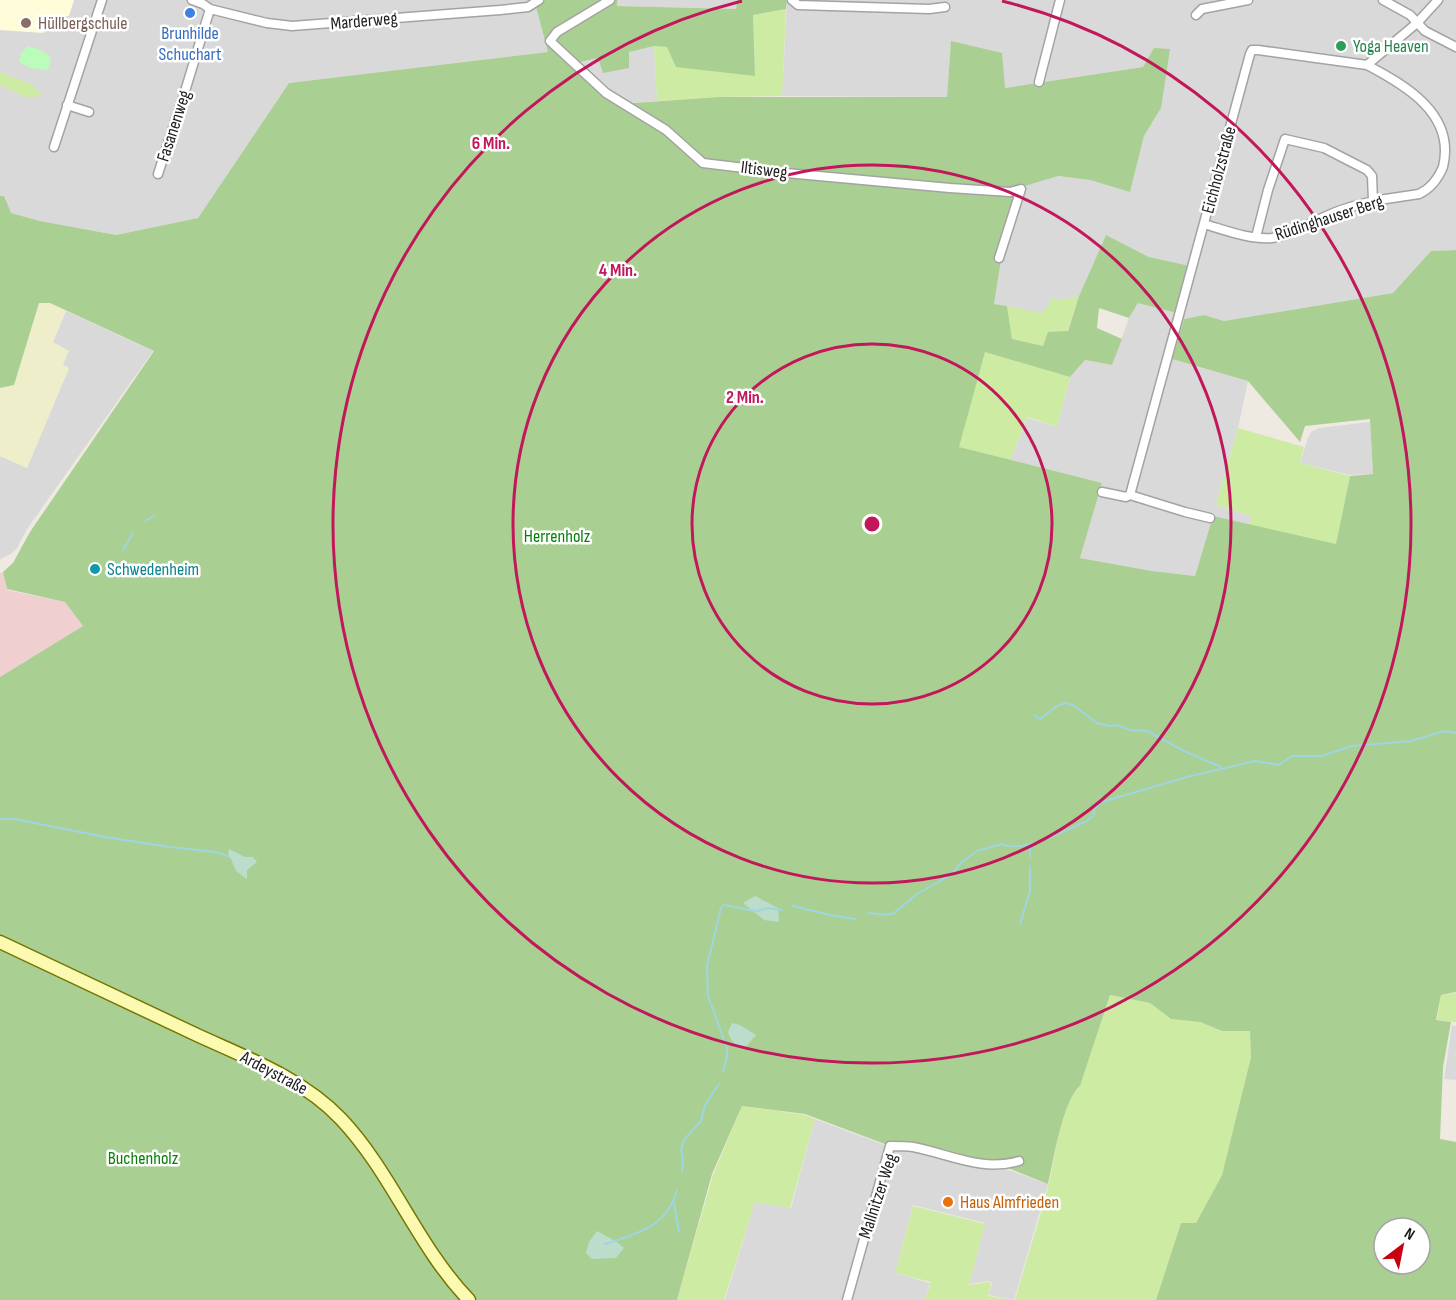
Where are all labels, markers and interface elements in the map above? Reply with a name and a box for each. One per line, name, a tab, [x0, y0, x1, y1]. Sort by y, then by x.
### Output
marker: Brunhilde Schuchart	[183, 6, 197, 20]
street label: Marderweg	[330, 8, 398, 34]
place label: Hüllbergschule	[38, 13, 127, 34]
marker: Hüllbergschule	[19, 16, 33, 30]
place label: Brunhilde Schuchart	[159, 23, 222, 65]
place label: Yoga Heaven	[1353, 36, 1429, 57]
marker: Yoga Heaven	[1334, 39, 1348, 53]
street label: Fasanenweg	[153, 88, 195, 164]
street label: Eichholzstraße	[1197, 124, 1241, 216]
text: 6 Min.	[472, 133, 510, 154]
street label: Iltisweg	[740, 157, 788, 183]
street label: Rüdinghauser Berg	[1272, 191, 1386, 245]
text: 4 Min.	[599, 260, 637, 281]
text: 2 Min.	[726, 387, 764, 408]
centre of rings	[862, 514, 882, 534]
park label: Herrenholz	[524, 526, 591, 547]
place label: Schwedenheim	[107, 559, 199, 580]
marker: Schwedenheim	[88, 562, 102, 576]
street label: Ardeystraße	[236, 1046, 311, 1099]
park label: Buchenholz	[108, 1148, 179, 1169]
street label: Mallnitzer Weg	[854, 1151, 902, 1241]
place label: Haus Almfrieden	[960, 1192, 1059, 1213]
marker: Haus Almfrieden	[941, 1195, 955, 1209]
north arrow	[1372, 1216, 1432, 1276]
text: N	[1400, 1224, 1418, 1245]

